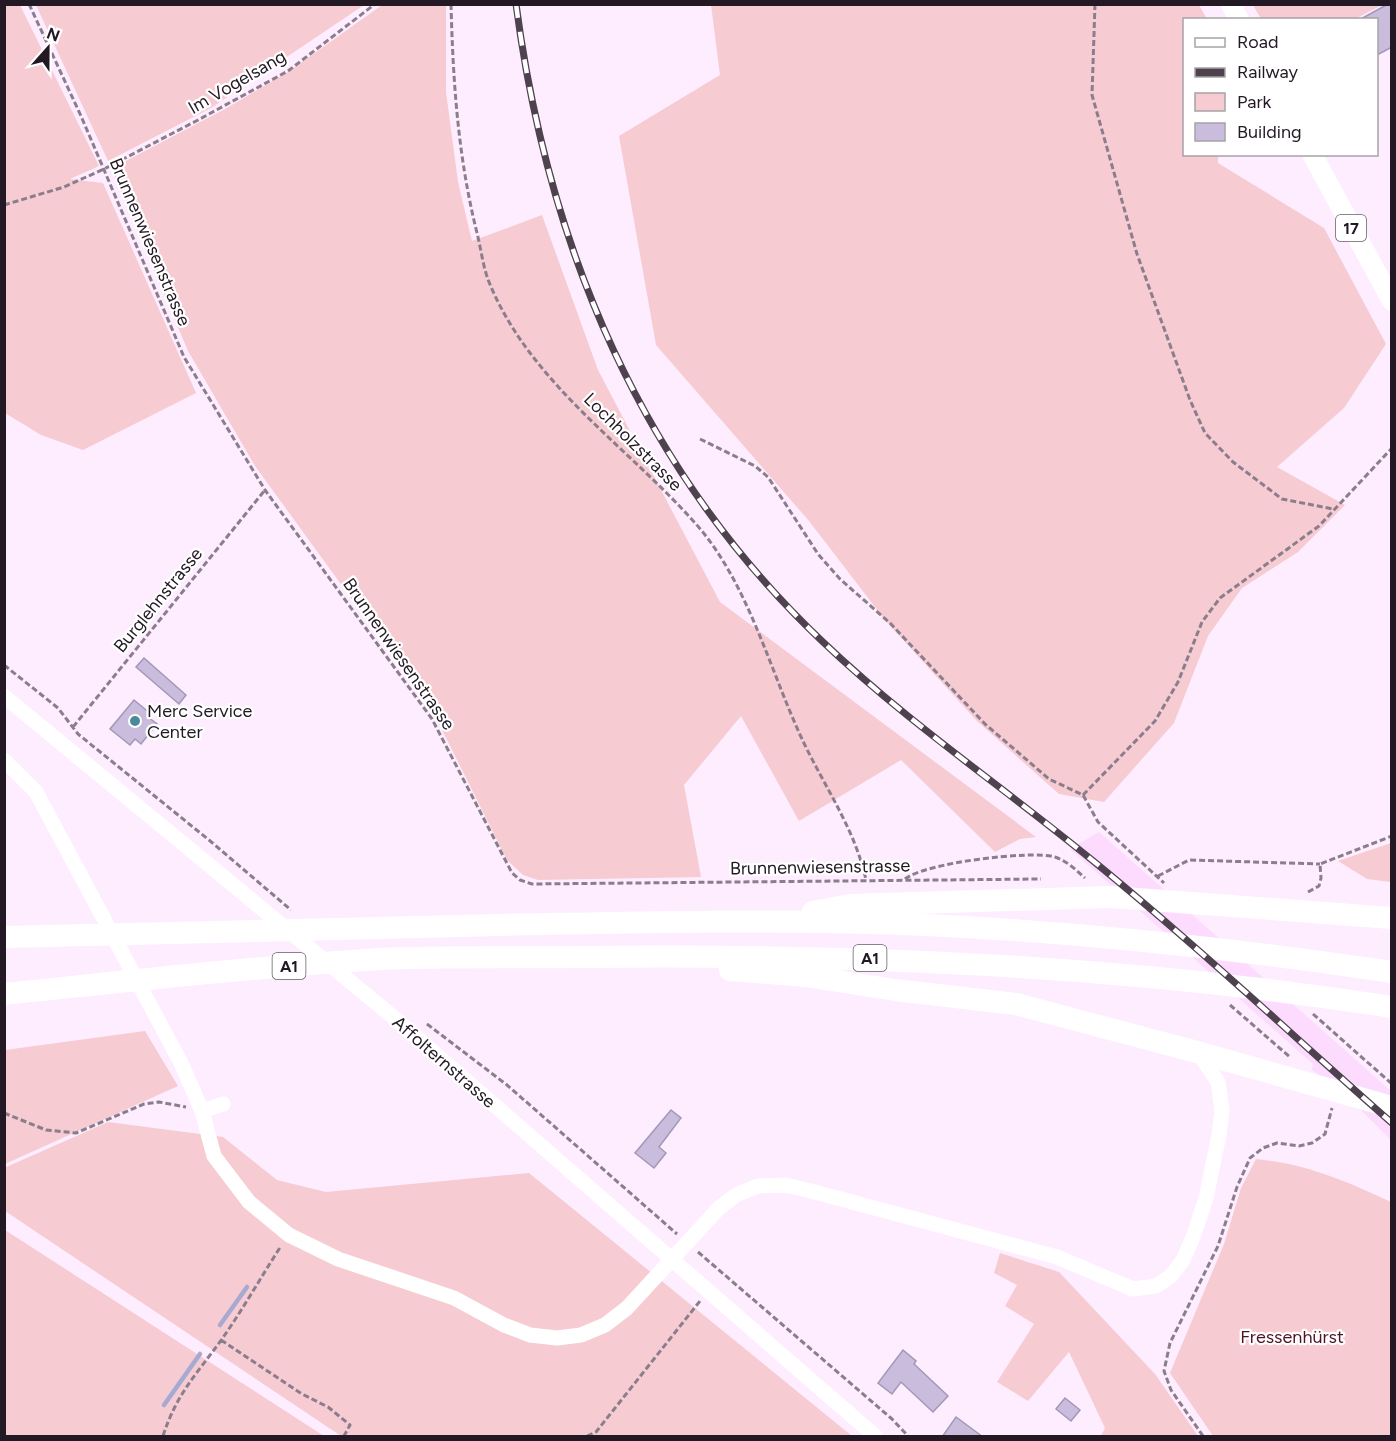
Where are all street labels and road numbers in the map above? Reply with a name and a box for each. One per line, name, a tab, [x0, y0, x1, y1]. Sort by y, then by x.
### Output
street label: Im Vogelsang	[184, 45, 290, 119]
street label: Brunnenwiesenstrasse	[105, 155, 195, 329]
road number: 17	[1336, 215, 1366, 241]
street label: Lochholzstrasse	[579, 388, 687, 496]
street label: Burglehnstrasse	[109, 543, 207, 657]
street label: Brunnenwiesenstrasse	[338, 574, 460, 734]
street label: Brunnenwiesenstrasse	[730, 854, 911, 880]
road number: A1	[854, 945, 886, 971]
road number: A1	[272, 953, 306, 979]
street label: Affolternstrasse	[388, 1011, 500, 1113]

